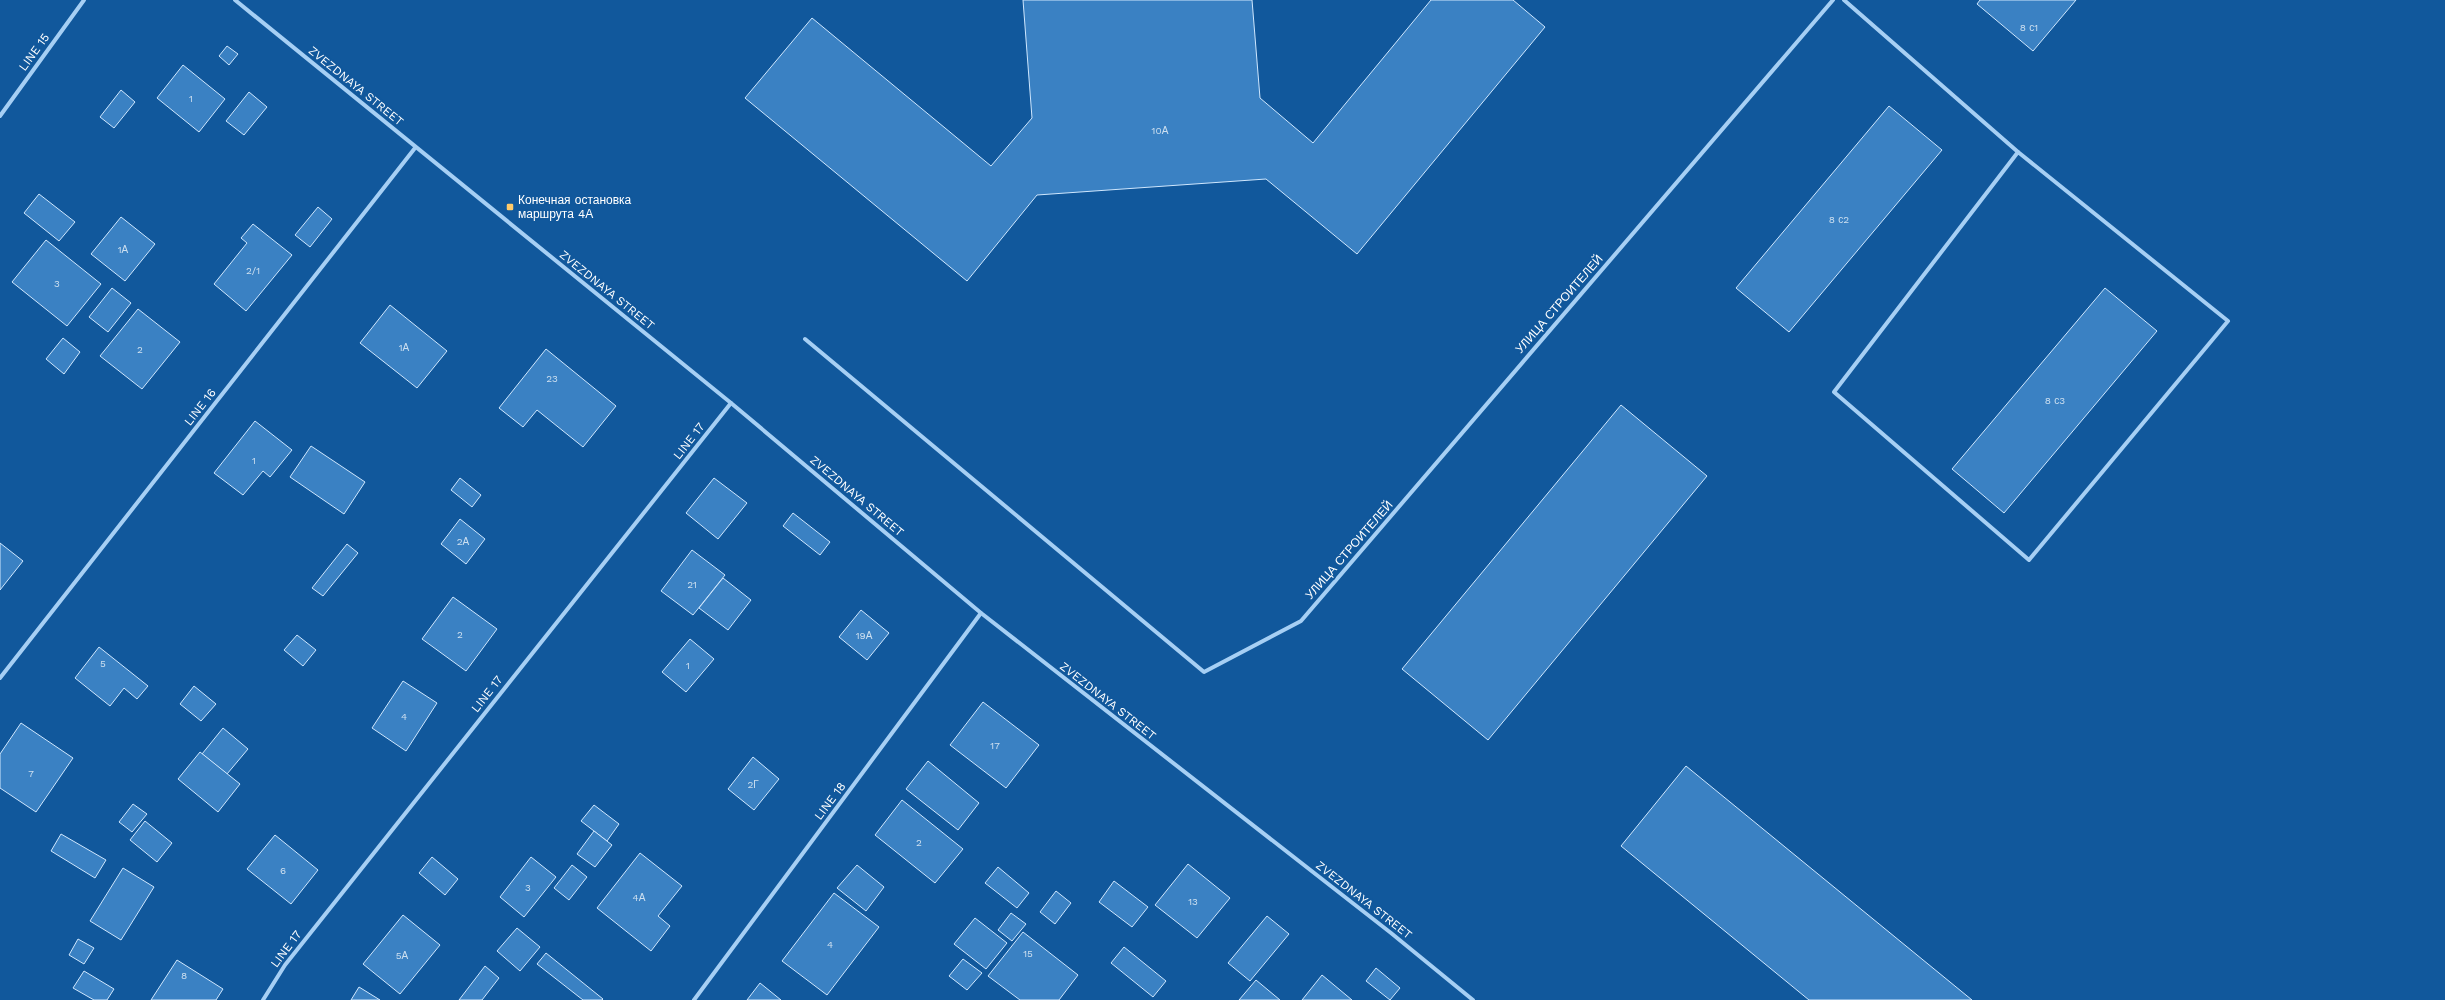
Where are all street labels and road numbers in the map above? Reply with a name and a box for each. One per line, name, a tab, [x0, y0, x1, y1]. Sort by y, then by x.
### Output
street label: LINE 15	[16, 31, 52, 73]
street label: ZVEZDNAYA STREET	[306, 43, 406, 129]
street label: ZVEZDNAYA STREET	[557, 247, 657, 333]
street label: УЛИЦА СТРОИТЕЛЕЙ	[1512, 251, 1606, 356]
street label: LINE 16	[181, 386, 219, 428]
street label: LINE 17	[670, 420, 708, 462]
street label: ZVEZDNAYA STREET	[807, 453, 907, 539]
street label: УЛИЦА СТРОИТЕЛЕЙ	[1302, 497, 1396, 602]
street label: ZVEZDNAYA STREET	[1057, 659, 1159, 743]
street label: LINE 17	[468, 673, 506, 715]
street label: LINE 18	[811, 780, 849, 822]
street label: ZVEZDNAYA STREET	[1313, 858, 1415, 942]
street label: LINE 17	[268, 928, 305, 970]

